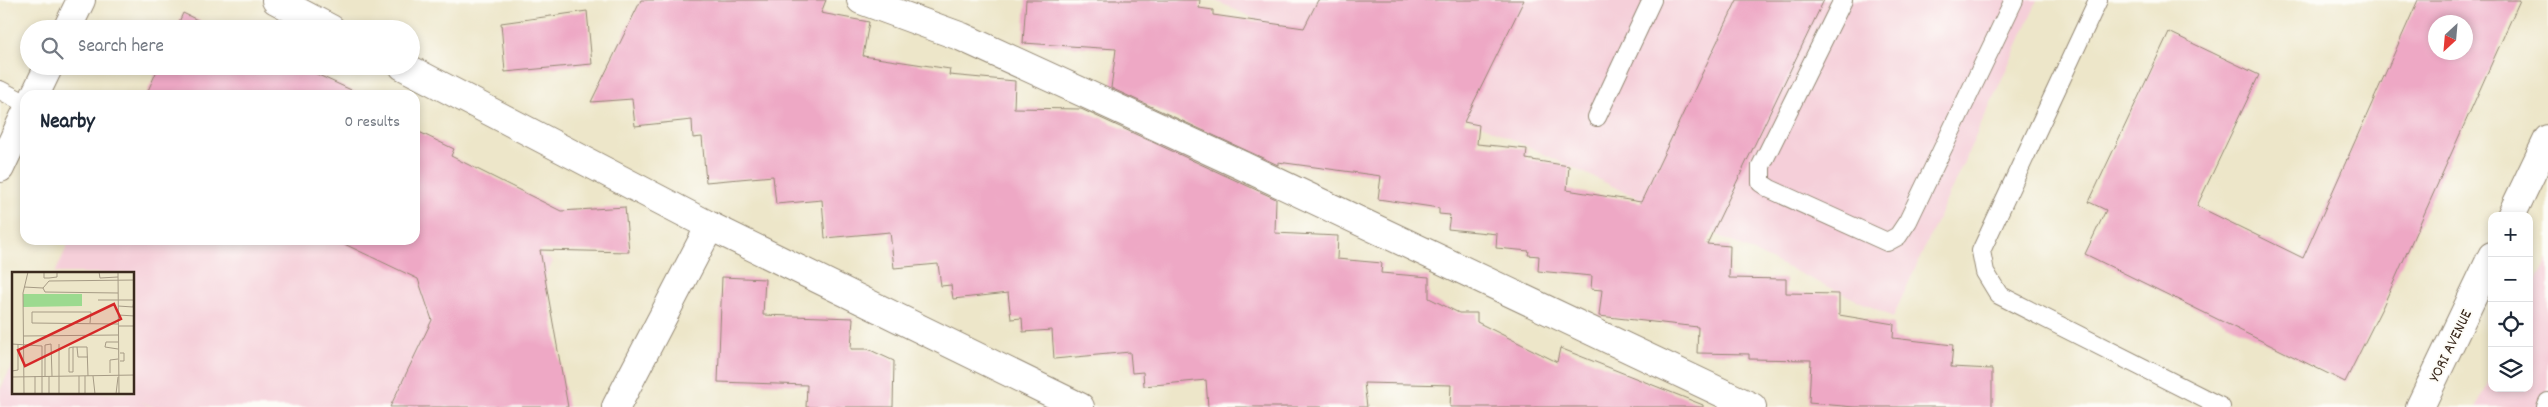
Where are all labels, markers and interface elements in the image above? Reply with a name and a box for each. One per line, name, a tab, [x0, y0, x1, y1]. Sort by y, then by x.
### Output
north arrow	[2428, 15, 2473, 60]
search box	[20, 20, 420, 75]
icon: search	[38, 34, 66, 62]
text: Search here	[78, 34, 164, 61]
text: Nearby	[40, 108, 95, 138]
text: 0 results	[345, 111, 400, 134]
map controls	[2488, 212, 2533, 392]
button: +	[2488, 212, 2533, 257]
button: −	[2488, 257, 2533, 302]
inset map	[12, 272, 135, 394]
button: locate	[2488, 302, 2533, 347]
street label: YORI AVENUE	[2424, 305, 2479, 386]
button: layers	[2488, 347, 2533, 392]

